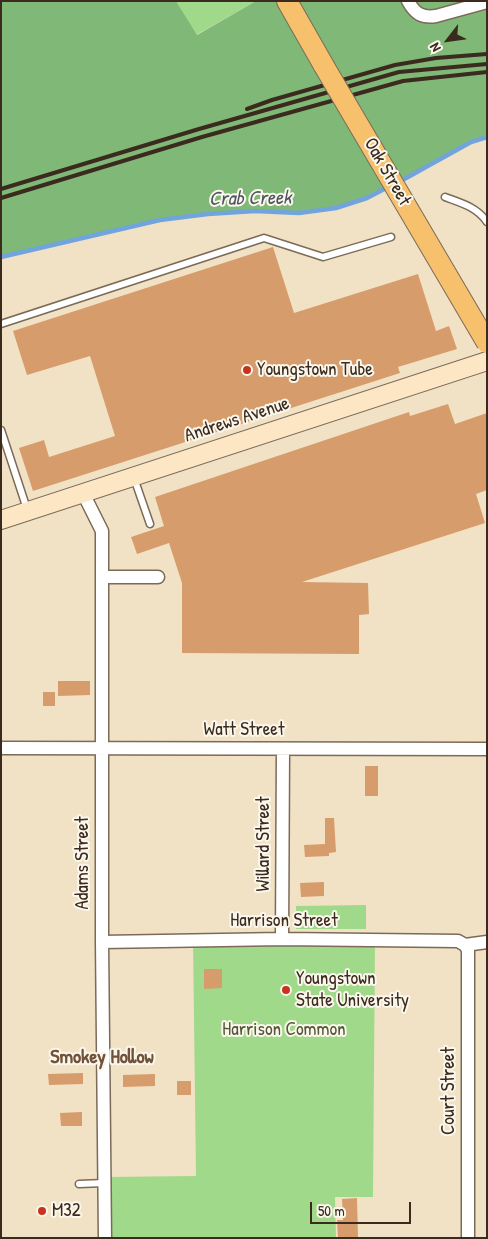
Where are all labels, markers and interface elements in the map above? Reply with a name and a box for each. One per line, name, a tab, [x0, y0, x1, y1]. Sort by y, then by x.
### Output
north arrow	[423, 15, 473, 65]
text: N	[424, 40, 445, 56]
street label: Oak Street	[359, 134, 415, 210]
water label: Crab Creek	[209, 186, 291, 212]
place label: Youngstown Tube	[257, 359, 373, 381]
marker: Youngstown Tube	[241, 364, 253, 376]
street label: Andrews Avenue	[182, 392, 292, 448]
street label: Watt Street	[204, 719, 284, 741]
street label: Willard Street	[253, 797, 275, 891]
street label: Adams Street	[72, 817, 94, 909]
street label: Harrison Street	[230, 910, 338, 932]
place label: Youngstown State University	[296, 968, 409, 1012]
marker: Youngstown State University	[280, 984, 292, 996]
park label: Harrison Common	[222, 1019, 346, 1041]
district label: Smokey Hollow	[50, 1046, 154, 1070]
street label: Court Street	[438, 1047, 460, 1135]
scale bar	[313, 1192, 414, 1224]
place label: M32	[52, 1200, 81, 1222]
text: 50 m	[318, 1200, 345, 1221]
marker: M32	[36, 1205, 48, 1217]

